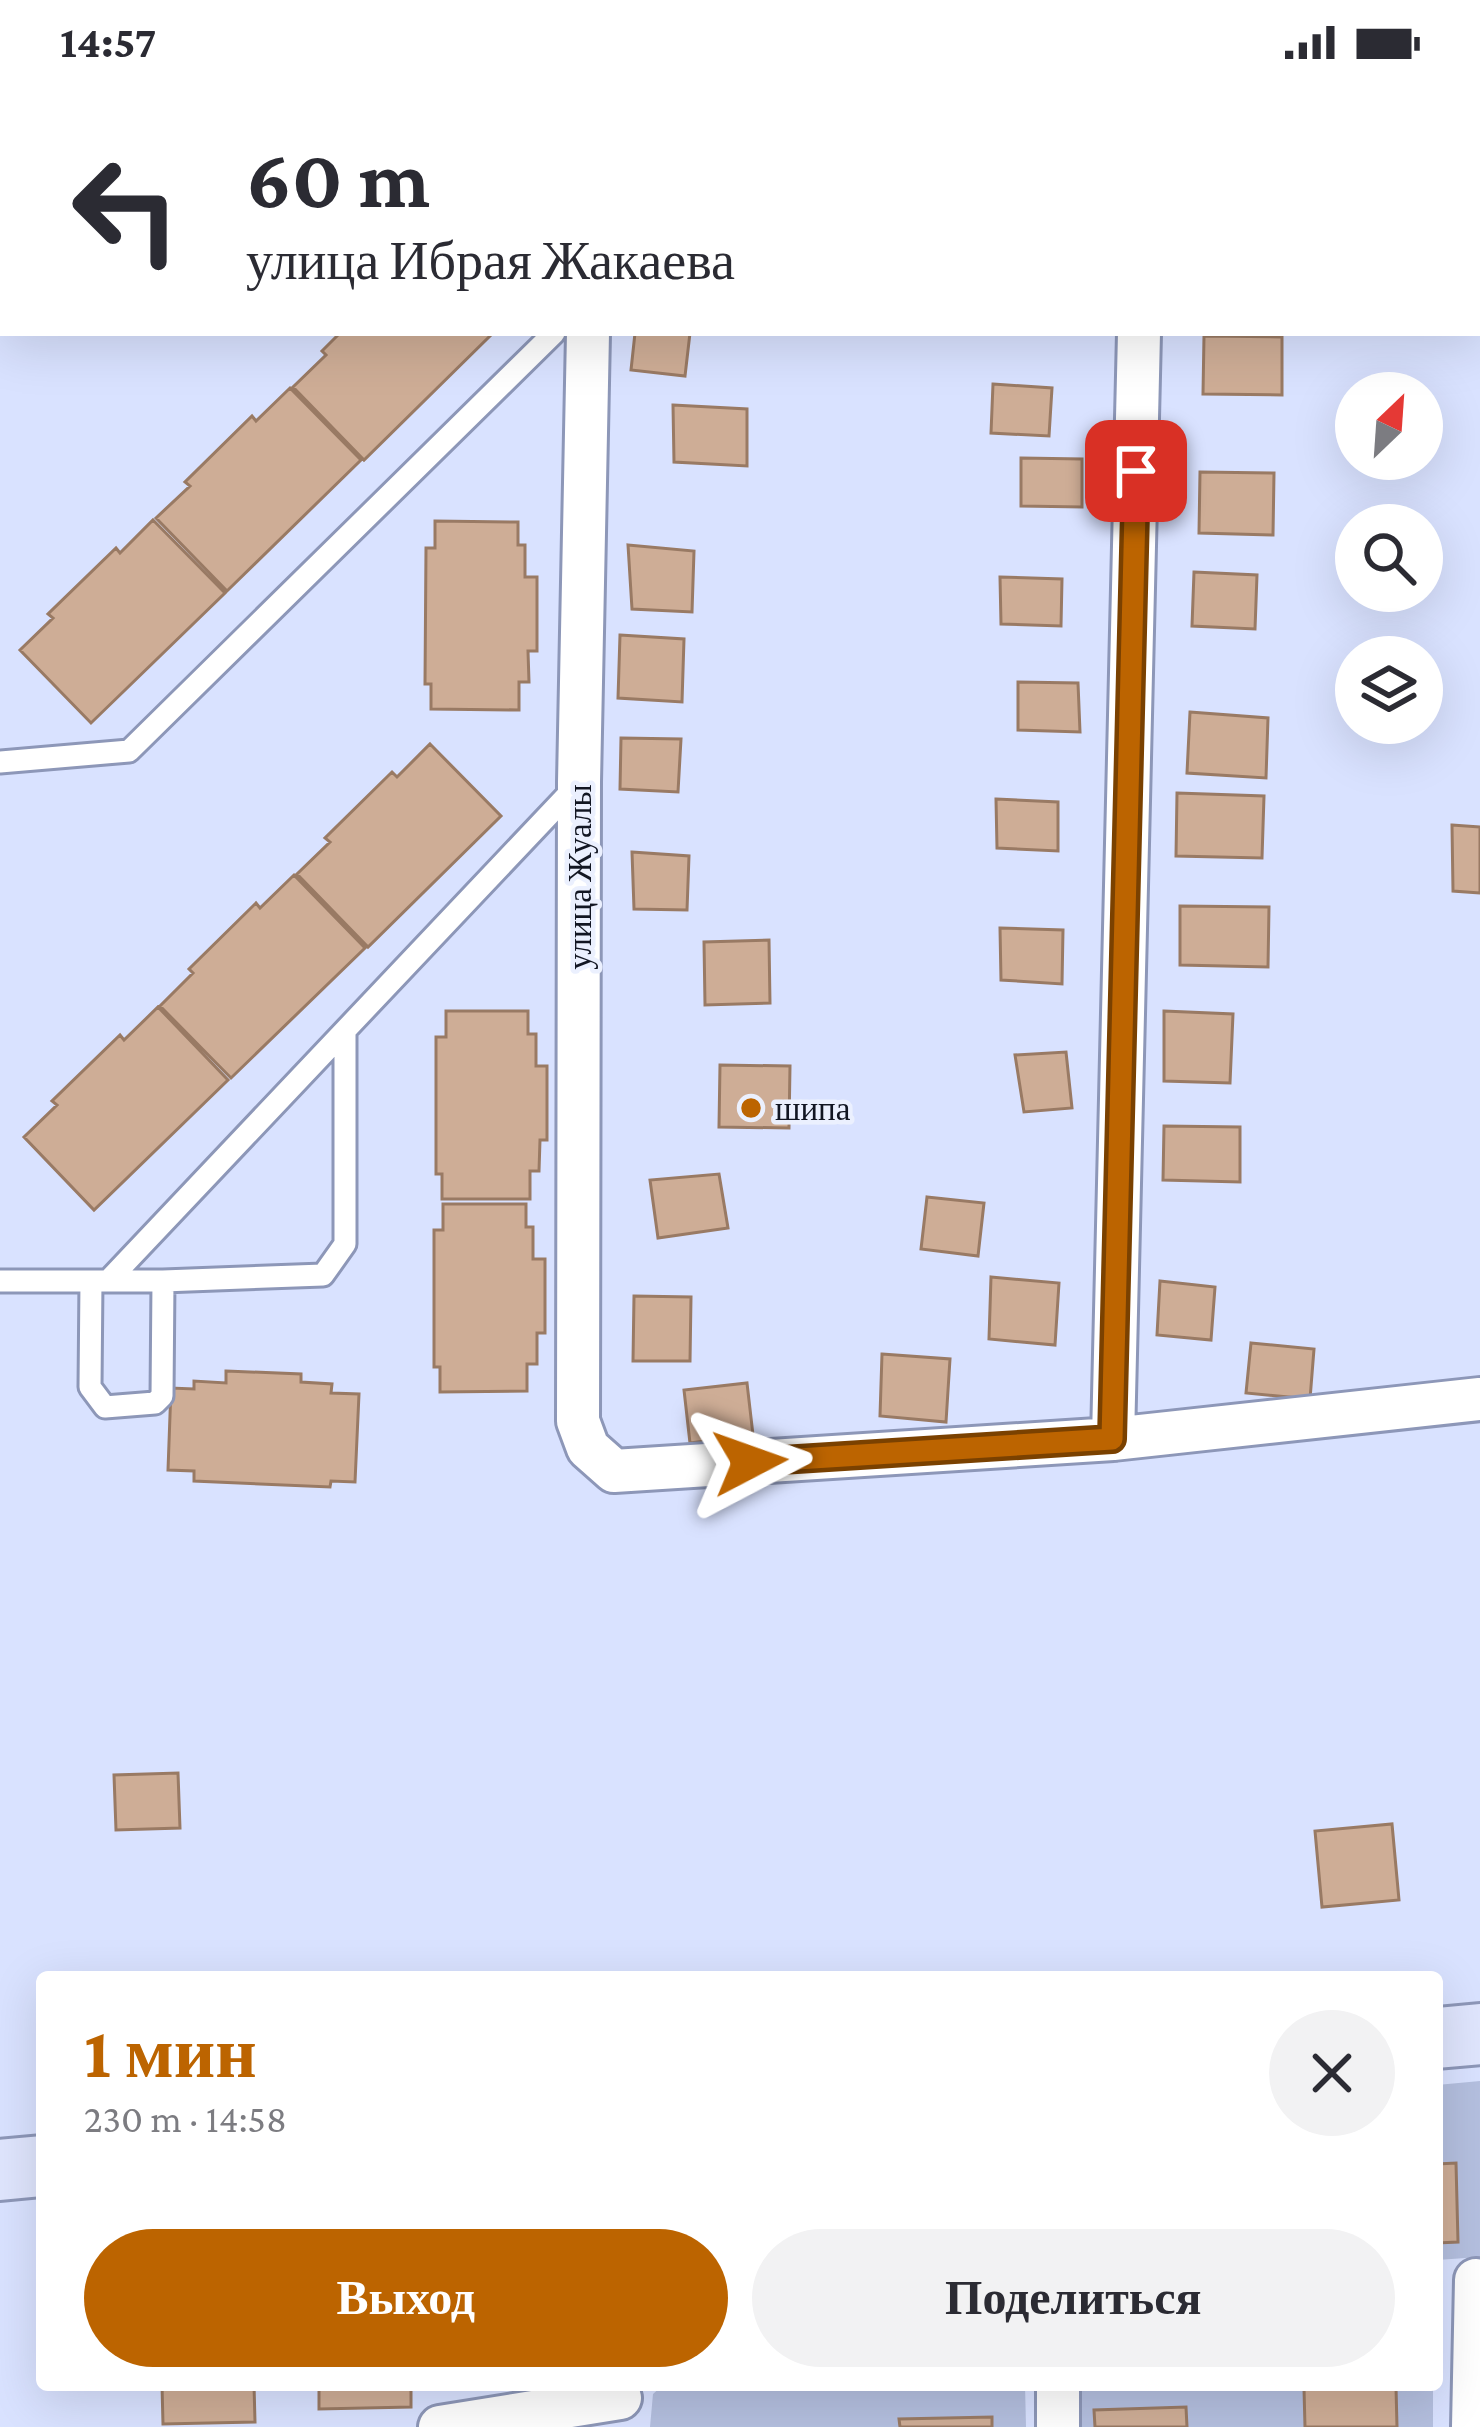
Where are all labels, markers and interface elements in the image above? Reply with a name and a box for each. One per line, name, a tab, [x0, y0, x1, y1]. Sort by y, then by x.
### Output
text: 14:57	[60, 17, 156, 67]
icon: left	[48, 132, 204, 288]
text: 60 m	[246, 132, 430, 225]
text: улица Ибрая Жакаева	[246, 231, 735, 291]
north arrow	[1335, 372, 1443, 480]
map controls	[1335, 372, 1443, 744]
pin	[1085, 420, 1187, 522]
icon: arrive	[1103, 438, 1169, 504]
button: search	[1335, 504, 1443, 612]
button: layers	[1335, 636, 1443, 744]
street label: улица Жуалы	[561, 784, 598, 970]
place label: шипа	[775, 1090, 851, 1127]
marker: шипа	[738, 1095, 764, 1121]
position arrow	[687, 1399, 813, 1525]
button: close	[1269, 2010, 1395, 2136]
text: 1 мин	[84, 2012, 257, 2092]
text: 230 m · 14:58	[84, 2097, 287, 2140]
button: Выход	[84, 2229, 728, 2367]
button: Поделиться	[752, 2229, 1395, 2367]

